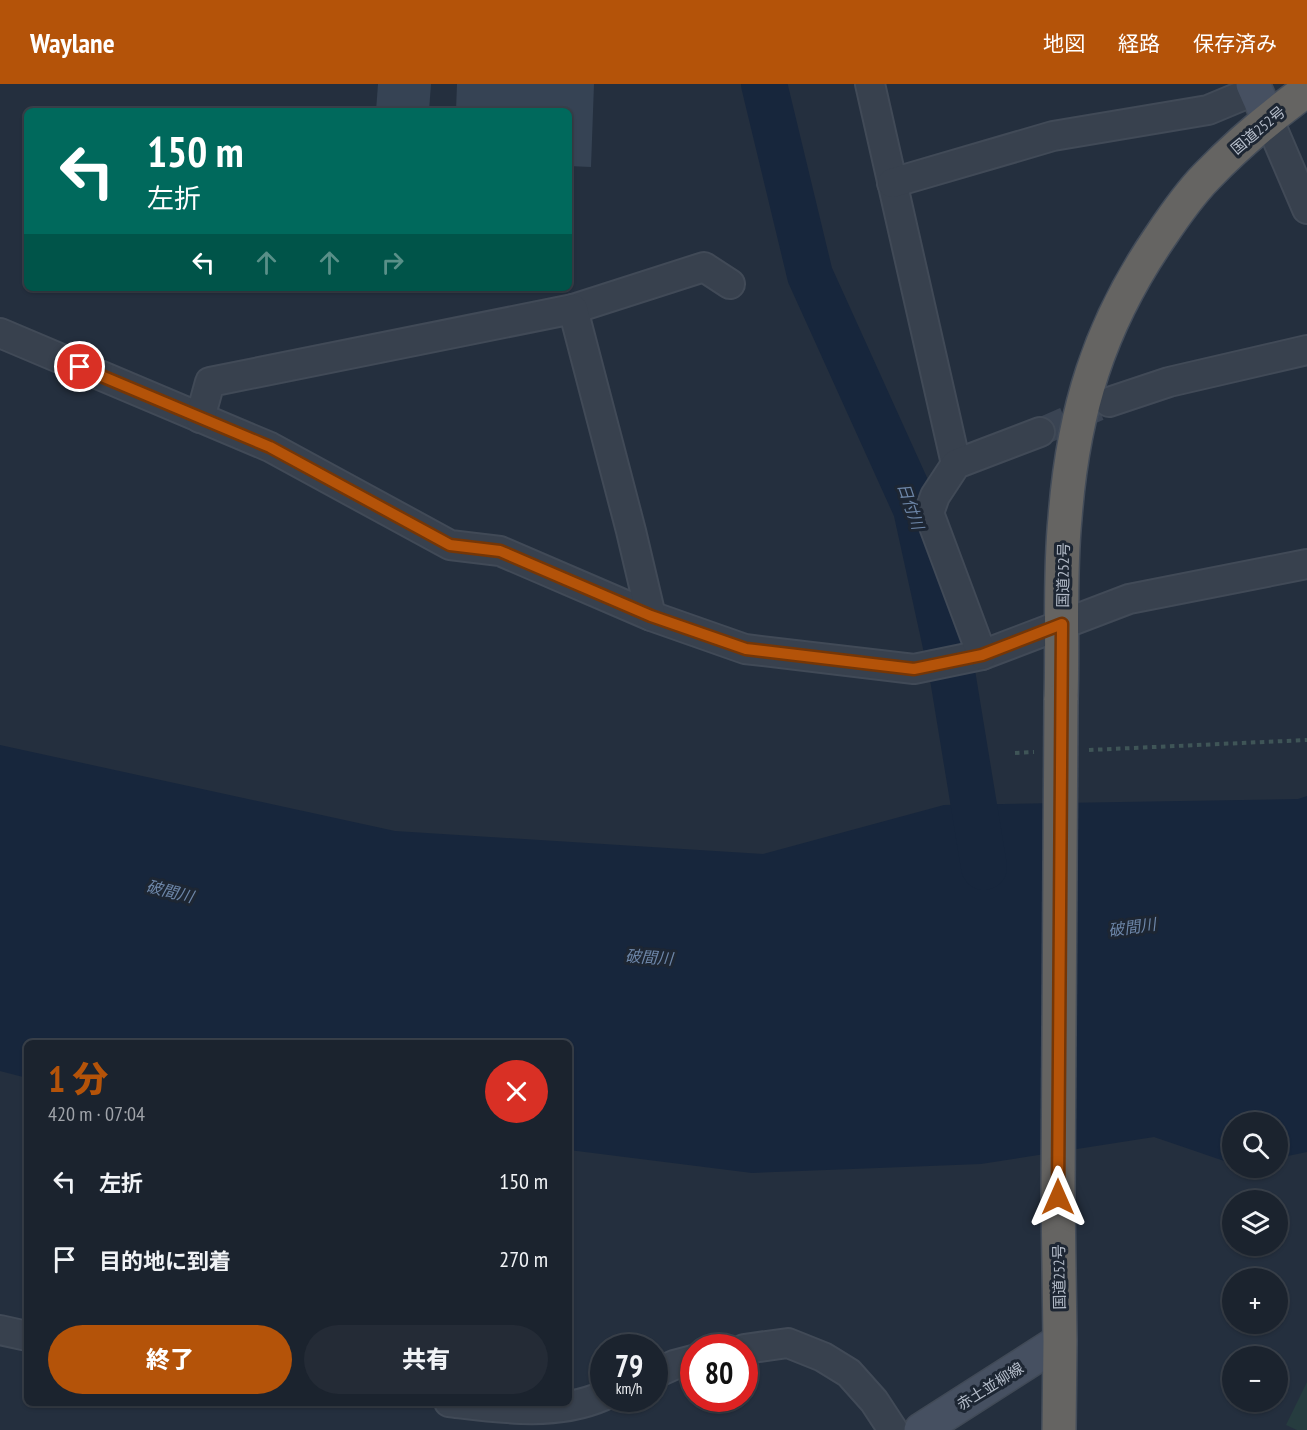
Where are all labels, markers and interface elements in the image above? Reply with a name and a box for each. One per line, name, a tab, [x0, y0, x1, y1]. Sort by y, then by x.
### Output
text: Waylane	[30, 24, 115, 61]
text: 地図	[1043, 30, 1085, 57]
text: 経路	[1118, 30, 1160, 57]
text: 保存済み	[1193, 30, 1277, 57]
street label: 国道252号	[1227, 102, 1289, 158]
text: 150 m	[147, 124, 244, 179]
icon: left	[48, 132, 126, 210]
text: 左折	[147, 181, 201, 215]
icon: left	[187, 246, 220, 279]
icon: ahead	[250, 246, 283, 279]
icon: ahead	[313, 246, 346, 279]
icon: right	[376, 246, 409, 279]
pin	[54, 341, 105, 392]
icon: arrive	[63, 350, 96, 383]
water label: 日付川	[894, 480, 929, 534]
street label: 国道252号	[1053, 542, 1073, 608]
water label: 破間川	[144, 875, 198, 907]
water label: 破間川	[1107, 913, 1159, 940]
water label: 破間川	[624, 945, 676, 969]
text: 1 分	[48, 1055, 109, 1102]
button: close	[485, 1060, 548, 1123]
text: 420 m · 07:04	[48, 1101, 145, 1127]
map controls	[1222, 1112, 1288, 1412]
button: search	[1222, 1112, 1288, 1178]
icon: left	[48, 1165, 81, 1198]
position arrow	[1026, 1165, 1090, 1229]
text: 150 m	[499, 1167, 548, 1195]
text: 左折	[99, 1169, 143, 1197]
button: layers	[1222, 1190, 1288, 1256]
icon: arrive	[48, 1243, 81, 1276]
street label: 国道252号	[1049, 1244, 1069, 1310]
text: 270 m	[499, 1245, 548, 1273]
text: 目的地に到着	[99, 1247, 231, 1275]
button: +	[1222, 1268, 1288, 1334]
button: 終了	[48, 1325, 292, 1394]
button: 共有	[304, 1325, 548, 1394]
speed limit sign: 80	[680, 1334, 758, 1412]
text: 79	[615, 1346, 643, 1385]
button: −	[1222, 1346, 1288, 1412]
street label: 赤土並柳線	[953, 1358, 1027, 1414]
text: km/h	[616, 1379, 642, 1398]

